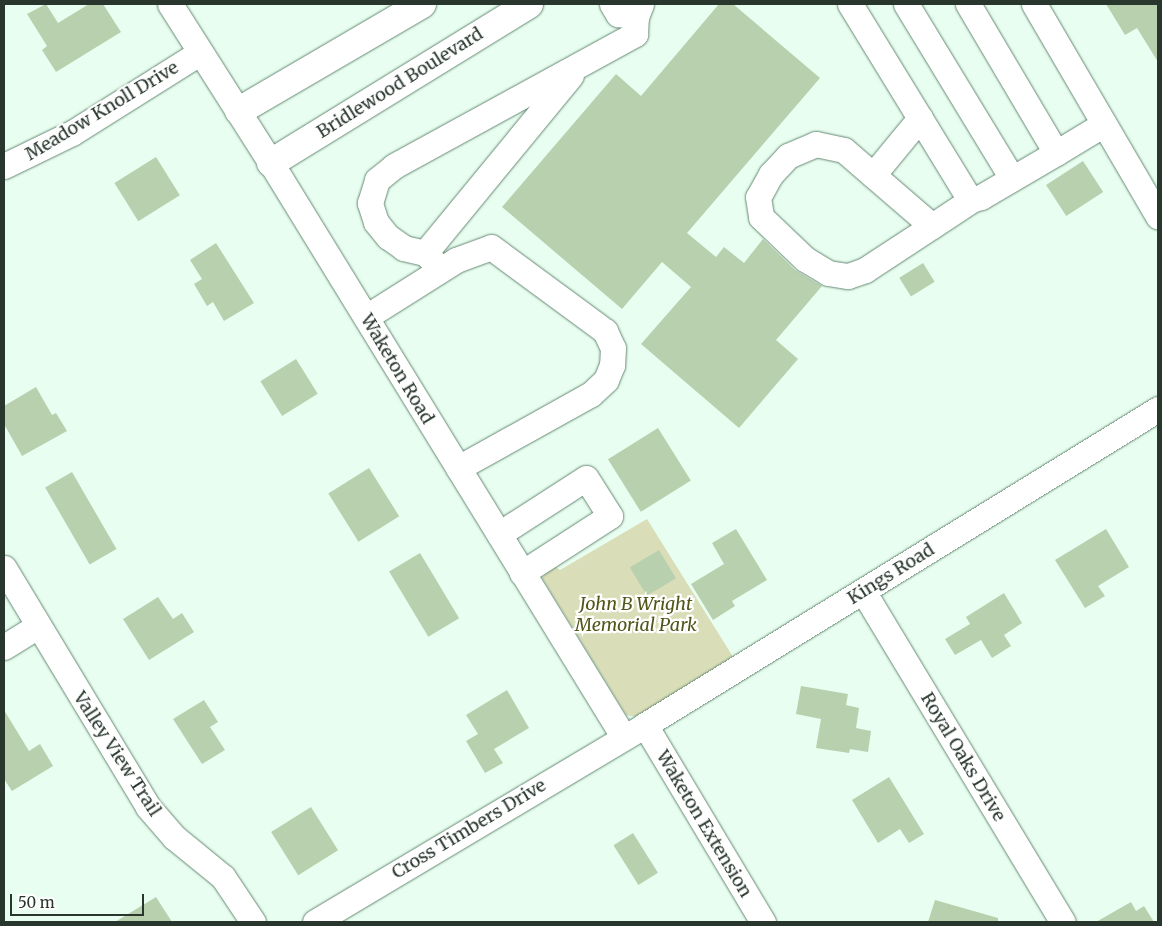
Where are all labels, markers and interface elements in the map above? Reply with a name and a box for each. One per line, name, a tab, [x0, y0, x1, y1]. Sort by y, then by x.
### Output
street label: Bridlewood Boulevard	[313, 23, 487, 143]
street label: Meadow Knoll Drive	[21, 57, 183, 165]
street label: Waketon Road	[356, 310, 438, 428]
street label: Kings Road	[844, 539, 938, 609]
park label: John B Wright Memorial Park	[575, 594, 697, 636]
street label: Valley View Trail	[69, 688, 165, 820]
street label: Royal Oaks Drive	[916, 689, 1010, 825]
street label: Waketon Extension	[652, 747, 756, 901]
street label: Cross Timbers Drive	[388, 774, 550, 884]
scale bar	[12, 884, 146, 916]
text: 50 m	[18, 893, 55, 912]

